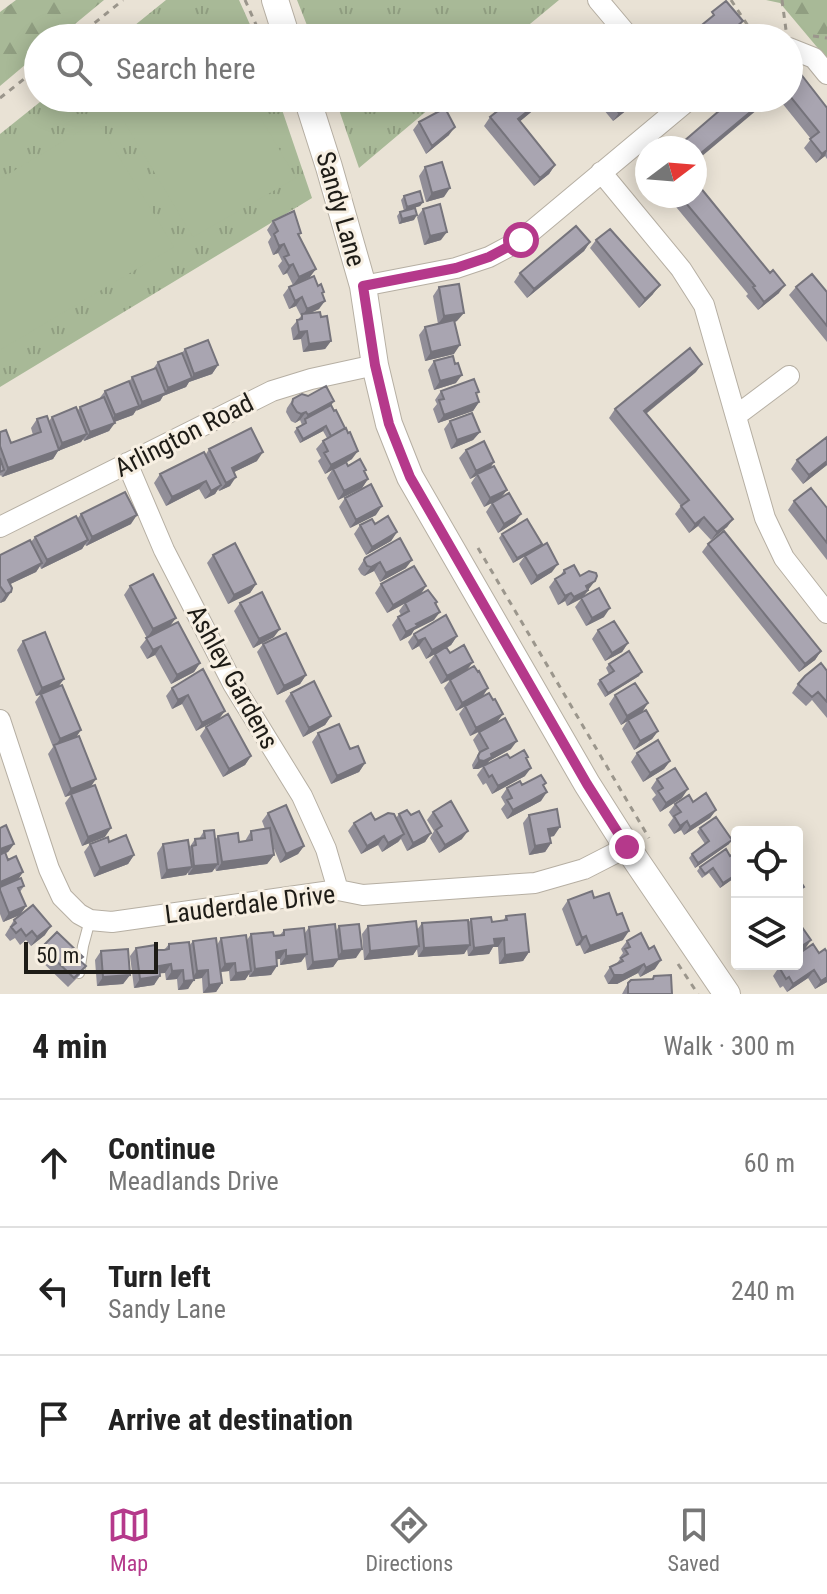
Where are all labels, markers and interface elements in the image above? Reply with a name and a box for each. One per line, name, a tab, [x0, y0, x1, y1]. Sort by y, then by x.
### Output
search box	[24, 24, 803, 112]
icon: search	[52, 46, 96, 90]
text: Search here	[116, 51, 256, 86]
north arrow	[635, 136, 707, 208]
street label: Sandy Lane	[310, 148, 372, 270]
route start	[503, 222, 539, 258]
street label: Arlington Road	[110, 387, 258, 483]
street label: Ashley Gardens	[181, 600, 285, 754]
map controls	[731, 826, 803, 970]
button: locate	[731, 826, 803, 898]
route end	[609, 829, 645, 865]
street label: Lauderdale Drive	[163, 879, 337, 929]
button: layers	[731, 898, 803, 970]
scale bar	[24, 938, 158, 974]
text: 50 m	[36, 943, 79, 968]
text: 4 min	[32, 1026, 108, 1066]
text: Walk · 300 m	[663, 1031, 795, 1061]
text: Continue	[108, 1131, 215, 1166]
icon: ahead	[32, 1141, 76, 1185]
text: 60 m	[744, 1148, 795, 1178]
text: Meadlands Drive	[108, 1166, 279, 1196]
text: Turn left	[108, 1259, 211, 1294]
icon: left	[32, 1269, 76, 1313]
text: 240 m	[731, 1276, 795, 1306]
text: Sandy Lane	[108, 1294, 226, 1324]
icon: arrive	[32, 1397, 76, 1441]
text: Arrive at destination	[108, 1402, 353, 1437]
tab: Map	[107, 1503, 151, 1576]
tab: Directions	[365, 1503, 453, 1576]
tab: Saved	[668, 1503, 720, 1576]

